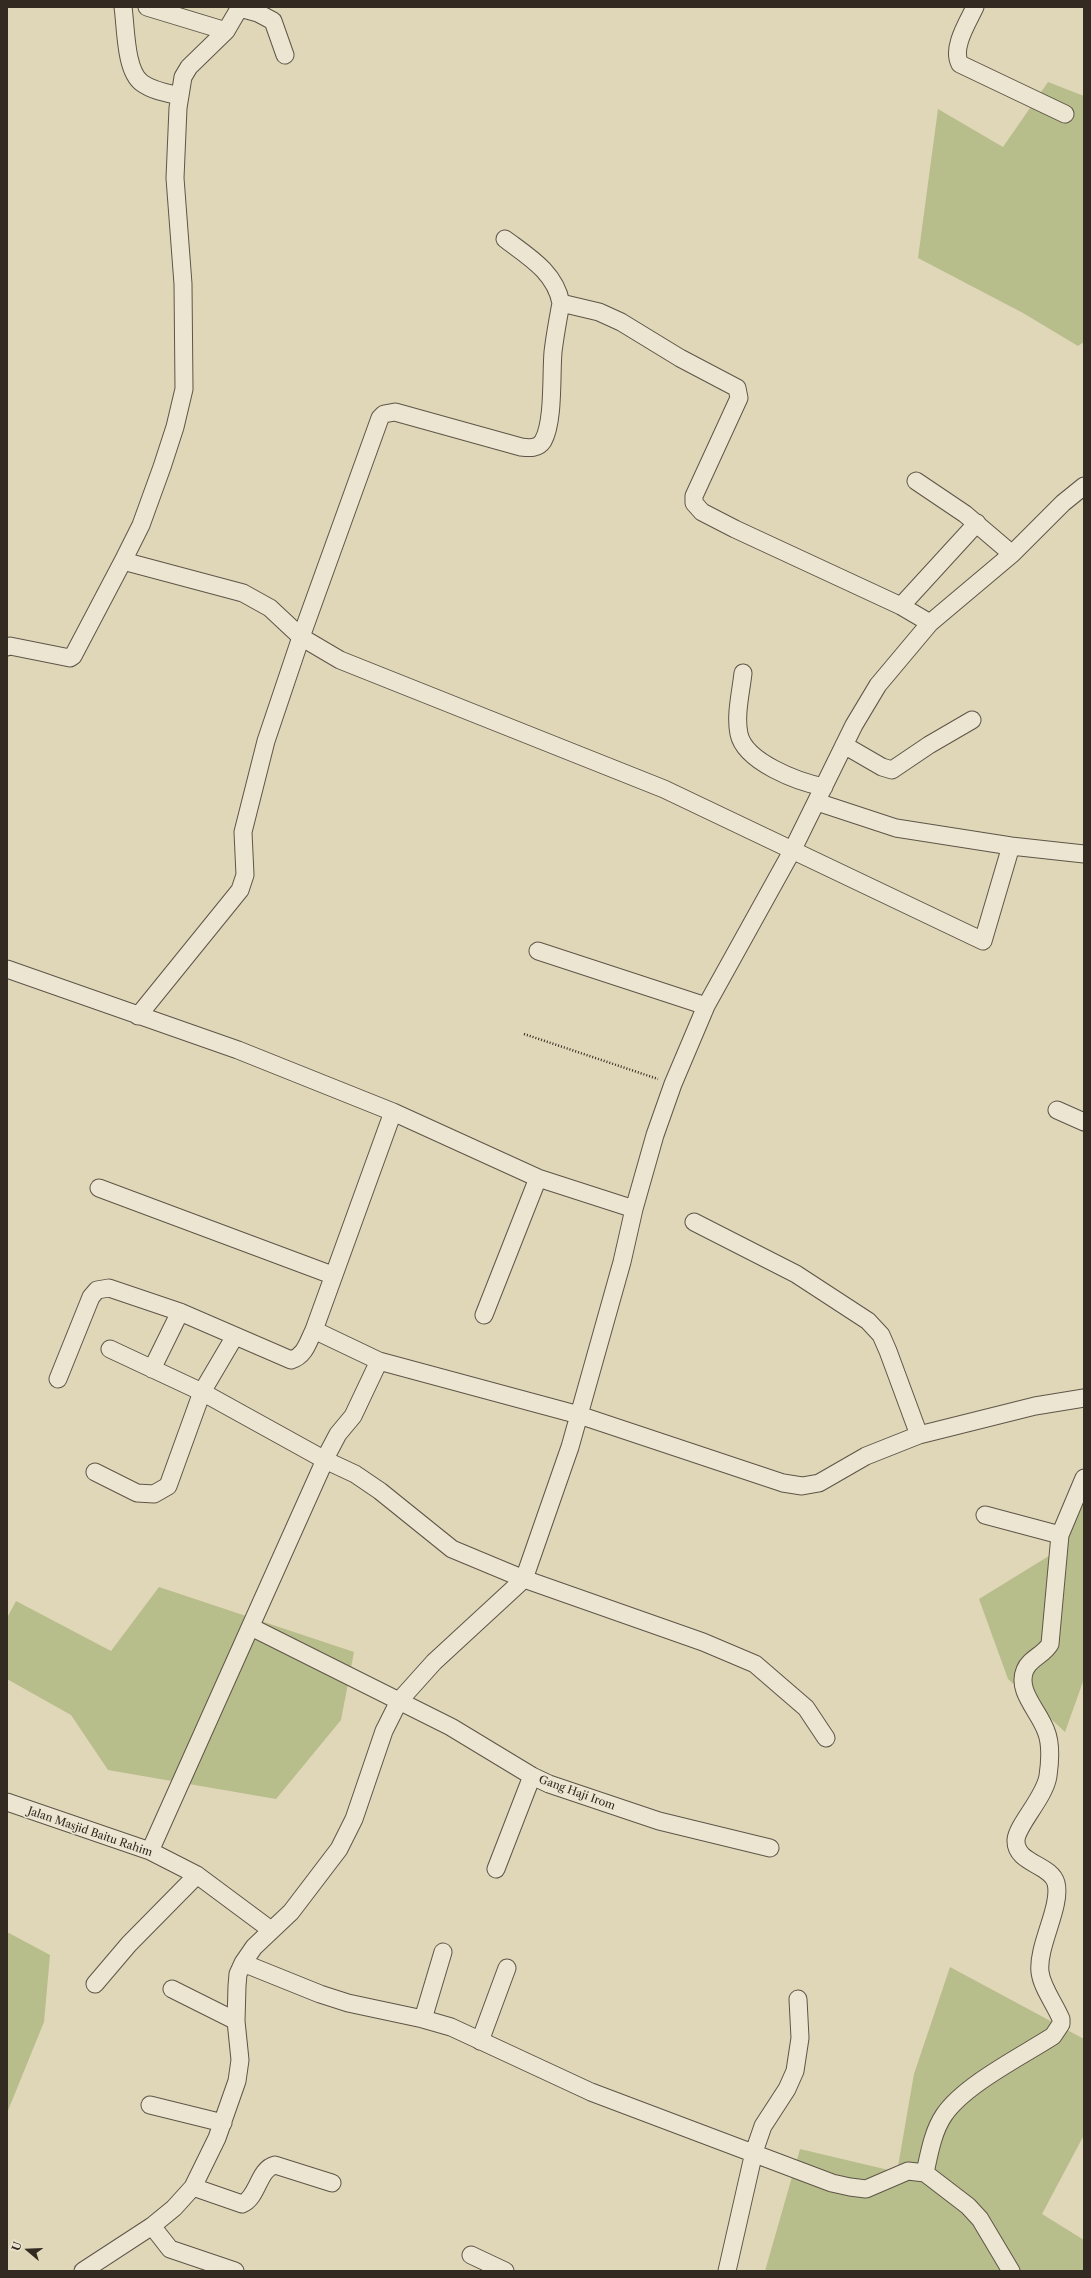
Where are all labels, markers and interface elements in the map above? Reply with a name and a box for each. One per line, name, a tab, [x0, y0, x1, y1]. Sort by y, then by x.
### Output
street label: Gang Haji Irom	[537, 1773, 617, 1813]
street label: Jalan Masjid Baitu Rahim	[26, 1804, 154, 1860]
north arrow	[8, 2230, 48, 2270]
text: U	[9, 2240, 25, 2253]

